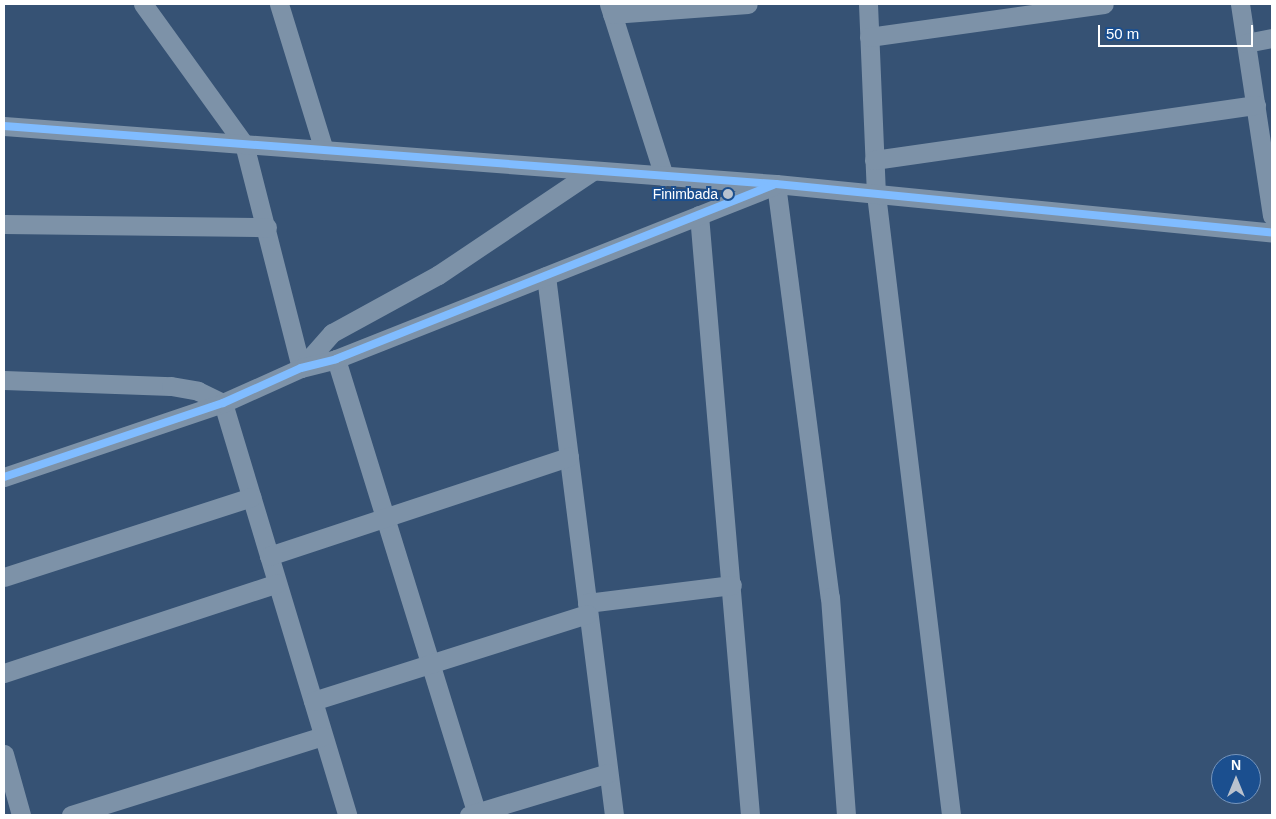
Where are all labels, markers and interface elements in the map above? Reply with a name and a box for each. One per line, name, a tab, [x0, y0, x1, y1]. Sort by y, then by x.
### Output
scale bar	[1101, 15, 1256, 47]
text: 50 m	[1106, 25, 1139, 42]
place label: Finimbada	[653, 186, 718, 202]
marker: Finimbada	[722, 188, 734, 200]
north arrow	[1211, 754, 1261, 804]
text: N	[1231, 757, 1241, 773]

